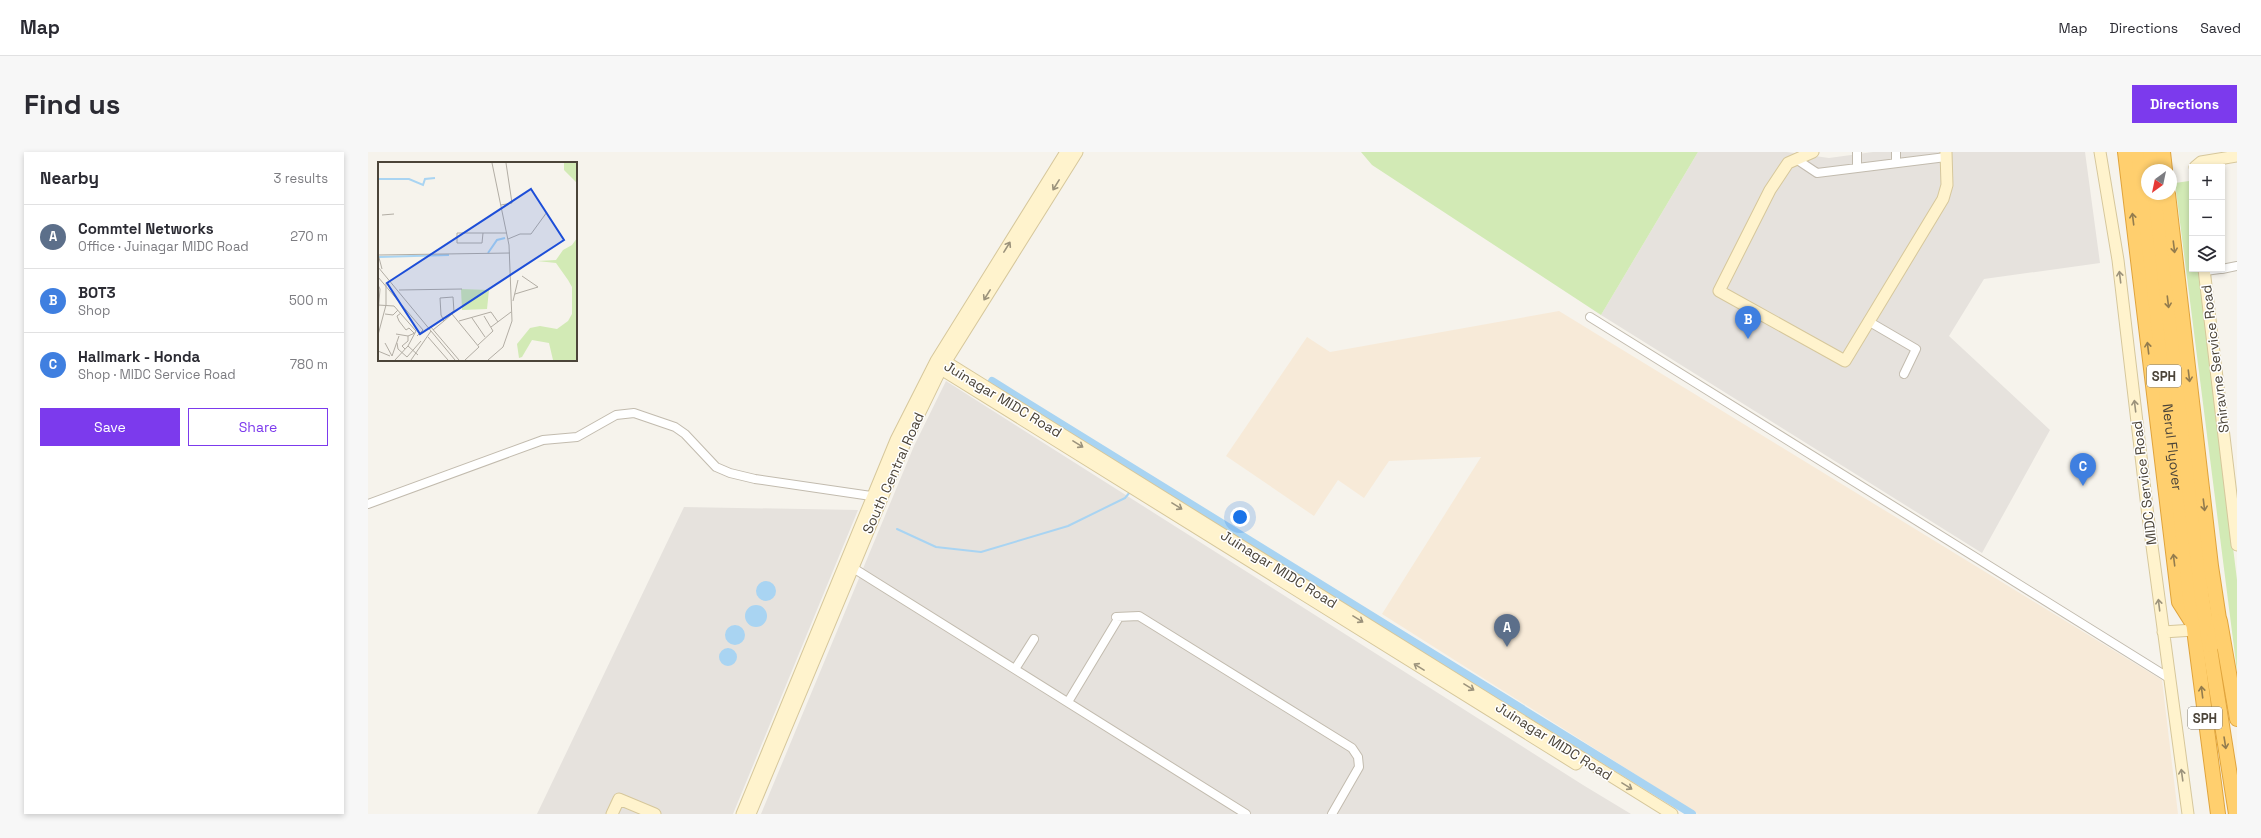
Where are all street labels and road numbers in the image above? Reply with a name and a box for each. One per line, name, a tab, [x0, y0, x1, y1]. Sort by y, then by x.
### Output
street label: Shiravne Service Road	[2197, 284, 2233, 434]
street label: Juinagar MIDC Road	[941, 357, 1065, 441]
road number: SPH	[2147, 365, 2181, 387]
street label: Nerul Flyover	[2158, 403, 2186, 491]
street label: South Central Road	[858, 409, 928, 537]
street label: MIDC Service Road	[2127, 420, 2161, 546]
street label: Juinagar MIDC Road	[1217, 526, 1341, 612]
street label: Juinagar MIDC Road	[1492, 698, 1616, 784]
road number: SPH	[2188, 707, 2222, 729]

